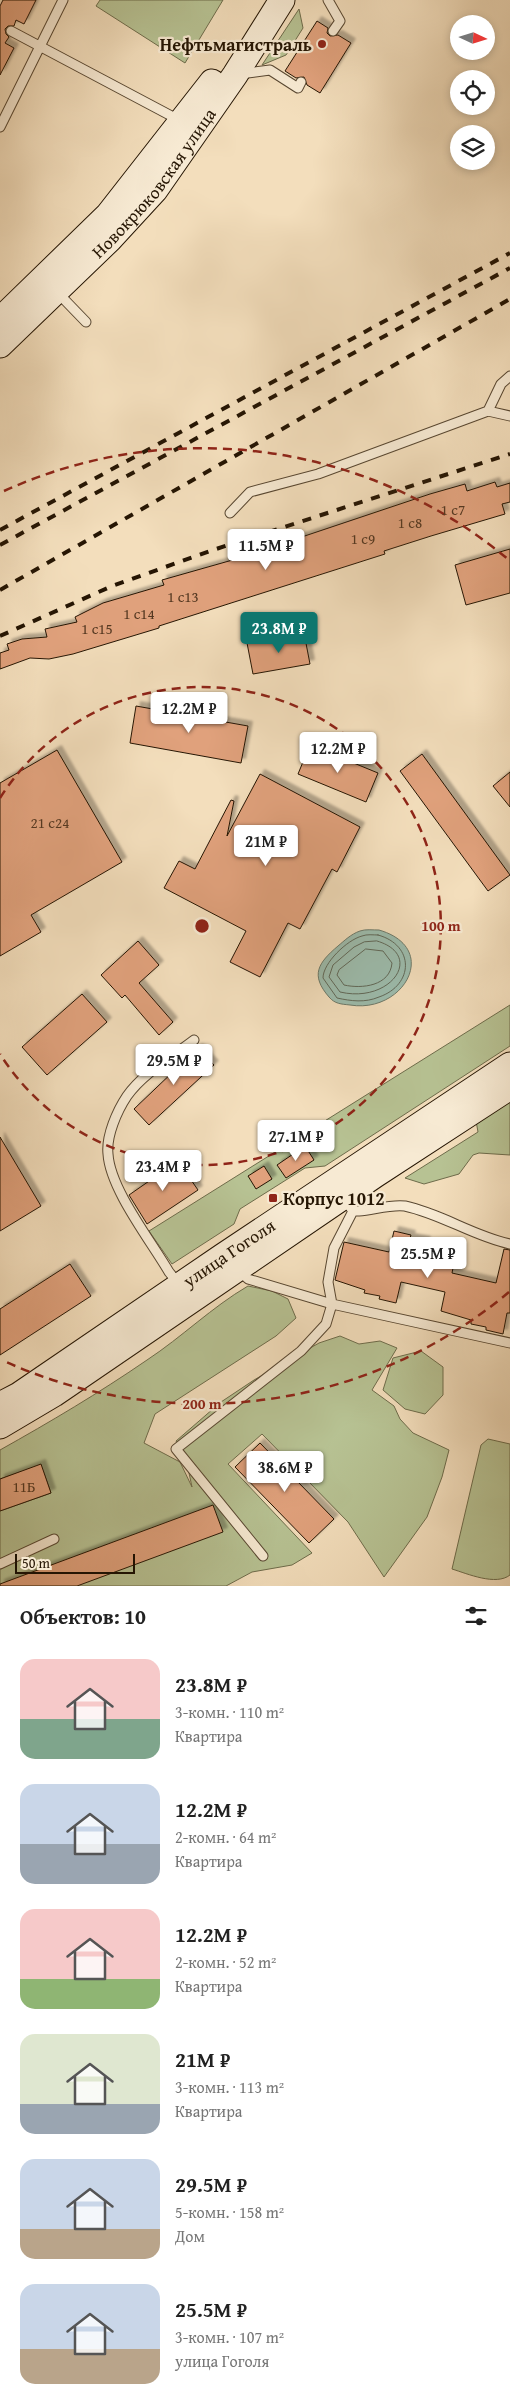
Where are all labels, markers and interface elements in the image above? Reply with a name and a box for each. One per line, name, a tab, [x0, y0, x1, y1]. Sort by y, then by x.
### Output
north arrow	[450, 15, 495, 60]
map controls	[450, 15, 495, 170]
place label: Нефтьмагистраль	[160, 31, 312, 58]
marker: Нефтьмагистраль	[316, 38, 328, 50]
button: locate	[450, 70, 495, 115]
street label: Новокрюковская улица	[85, 102, 222, 264]
button: layers	[450, 125, 495, 170]
house number: 1 с7	[441, 499, 465, 520]
house number: 1 с8	[398, 512, 422, 533]
pin: 11.5M ₽	[220, 528, 312, 571]
house number: 1 с9	[351, 528, 375, 549]
text: 11.5M ₽	[239, 533, 293, 557]
house number: 1 с13	[167, 586, 199, 607]
house number: 1 с14	[123, 603, 155, 624]
pin: 23.8M ₽	[233, 612, 325, 654]
text: 23.8M ₽	[252, 616, 306, 640]
house number: 1 с15	[81, 618, 113, 639]
pin: 12.2M ₽	[143, 692, 235, 734]
text: 12.2M ₽	[162, 696, 216, 720]
pin: 12.2M ₽	[292, 732, 384, 774]
text: 12.2M ₽	[311, 736, 365, 760]
house number: 21 с24	[31, 812, 69, 833]
pin: 21M ₽	[231, 824, 301, 867]
text: 21M ₽	[245, 829, 287, 853]
text: 100 m	[421, 915, 461, 936]
centre of rings	[193, 917, 211, 935]
pin: 29.5M ₽	[128, 1044, 220, 1086]
text: 29.5M ₽	[147, 1048, 201, 1072]
pin: 27.1M ₽	[250, 1120, 342, 1162]
text: 27.1M ₽	[269, 1124, 323, 1148]
pin: 23.4M ₽	[117, 1150, 209, 1192]
text: 23.4M ₽	[136, 1154, 190, 1178]
place label: Корпус 1012	[283, 1185, 385, 1212]
marker: Корпус 1012	[267, 1192, 279, 1204]
street label: улица Гоголя	[176, 1212, 280, 1294]
pin: 25.5M ₽	[382, 1236, 474, 1279]
text: 25.5M ₽	[401, 1241, 455, 1265]
text: 200 m	[182, 1393, 222, 1414]
pin: 38.6M ₽	[239, 1450, 331, 1493]
text: 38.6M ₽	[258, 1455, 312, 1479]
house number: 11Б	[13, 1476, 35, 1497]
scale bar	[15, 1551, 135, 1574]
text: 50 m	[22, 1553, 50, 1573]
text: Объектов: 10	[20, 1601, 146, 1632]
icon: filters	[462, 1602, 490, 1630]
text: 23.8M ₽	[175, 1669, 247, 1700]
icon: home	[60, 1679, 120, 1739]
text: 3-комн. · 110 m²	[175, 1700, 284, 1724]
text: Квартира	[175, 1724, 242, 1748]
text: 12.2M ₽	[175, 1794, 247, 1825]
icon: home	[60, 1804, 120, 1864]
text: 2-комн. · 64 m²	[175, 1825, 276, 1849]
text: Квартира	[175, 1849, 242, 1873]
text: 12.2M ₽	[175, 1919, 247, 1950]
icon: home	[60, 1929, 120, 1989]
text: 2-комн. · 52 m²	[175, 1950, 276, 1974]
text: Квартира	[175, 1974, 242, 1998]
text: 21M ₽	[175, 2044, 230, 2075]
icon: home	[60, 2054, 120, 2114]
text: 3-комн. · 113 m²	[175, 2075, 284, 2099]
text: Квартира	[175, 2099, 242, 2123]
text: 29.5M ₽	[175, 2169, 247, 2200]
icon: home	[60, 2179, 120, 2239]
text: 5-комн. · 158 m²	[175, 2200, 284, 2224]
text: Дом	[175, 2224, 205, 2248]
text: 25.5M ₽	[175, 2294, 247, 2325]
icon: home	[60, 2304, 120, 2364]
text: 3-комн. · 107 m²	[175, 2325, 284, 2349]
text: улица Гоголя	[175, 2349, 269, 2373]

